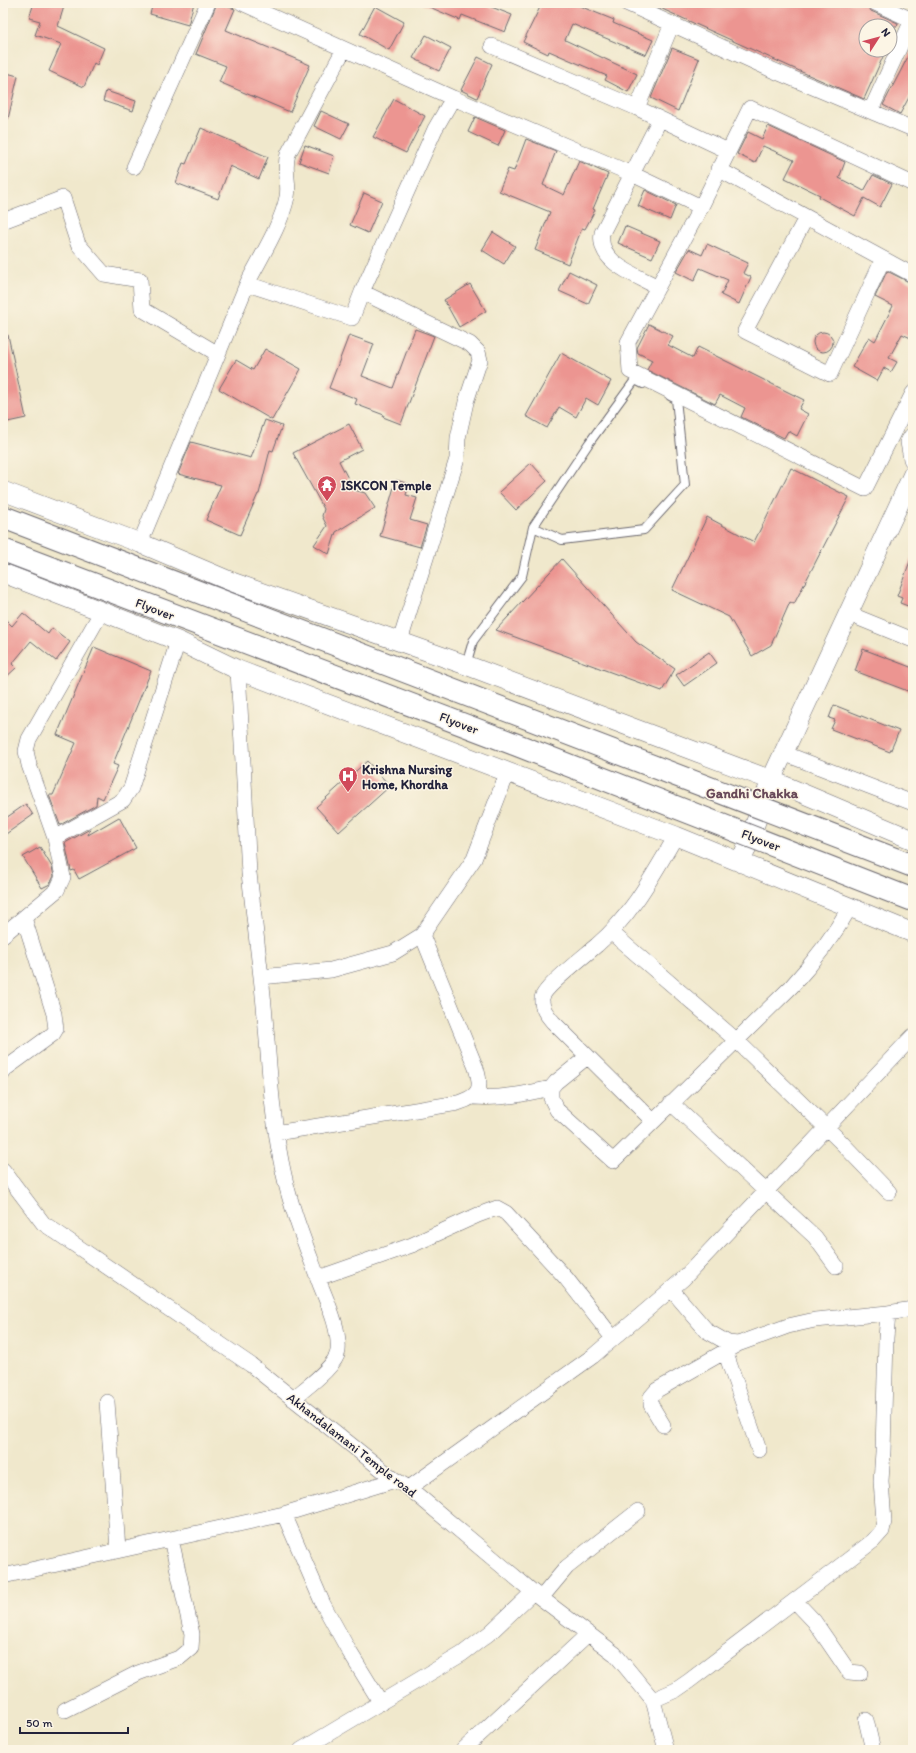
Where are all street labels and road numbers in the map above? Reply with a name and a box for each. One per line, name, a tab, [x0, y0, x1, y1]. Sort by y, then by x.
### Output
street label: Flyover	[133, 595, 177, 624]
street label: Flyover	[437, 709, 481, 738]
street label: Flyover	[739, 826, 783, 855]
street label: Akhandalamani Temple road	[284, 1390, 420, 1500]

